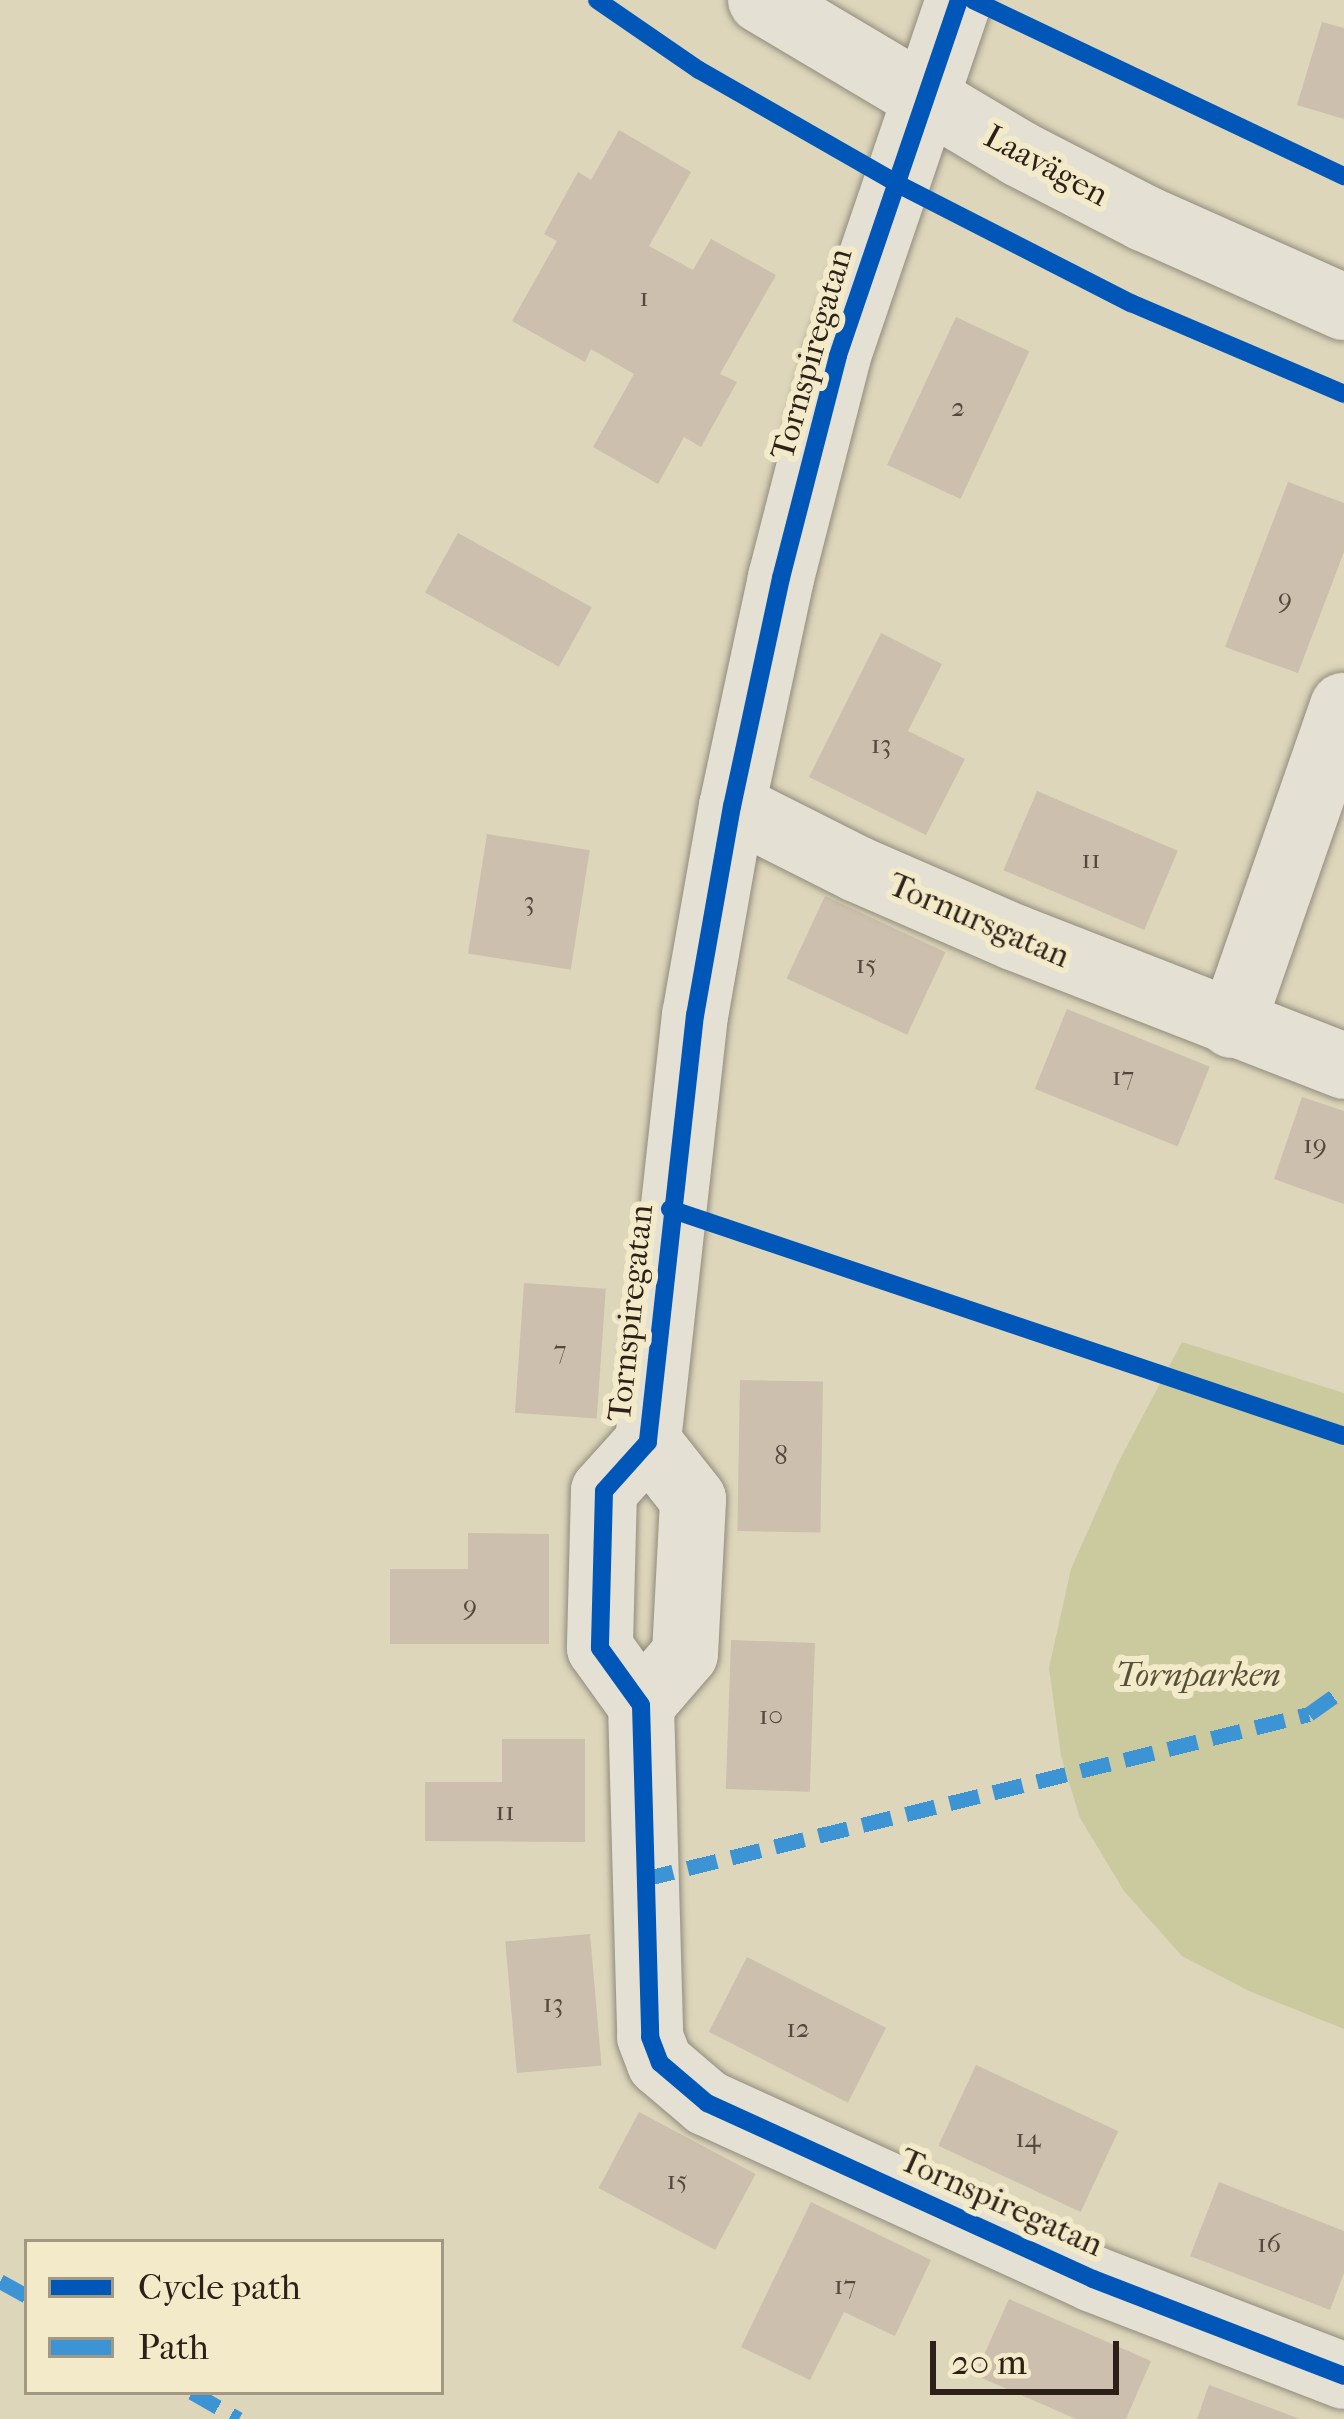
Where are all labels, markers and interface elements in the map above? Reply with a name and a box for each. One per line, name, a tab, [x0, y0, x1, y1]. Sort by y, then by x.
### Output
street label: Laavägen	[977, 117, 1115, 215]
street label: Tornspiregatan	[763, 244, 861, 464]
house number: 1	[639, 282, 649, 314]
house number: 2	[951, 392, 965, 424]
house number: 9	[1278, 583, 1292, 615]
house number: 13	[871, 729, 891, 761]
house number: 11	[1081, 844, 1101, 876]
street label: Tornursgatan	[883, 865, 1075, 977]
house number: 3	[523, 886, 535, 918]
house number: 15	[855, 949, 877, 981]
house number: 17	[1112, 1061, 1134, 1093]
house number: 19	[1303, 1129, 1327, 1161]
street label: Tornspiregatan	[600, 1203, 662, 1423]
house number: 7	[553, 1335, 567, 1367]
house number: 8	[774, 1440, 788, 1472]
house number: 9	[463, 1590, 477, 1622]
park label: Tornparken	[1115, 1656, 1281, 1696]
house number: 10	[759, 1700, 783, 1732]
house number: 11	[495, 1796, 515, 1828]
house number: 13	[543, 1988, 563, 2020]
house number: 12	[786, 2013, 810, 2045]
house number: 14	[1015, 2123, 1041, 2155]
street label: Tornspiregatan	[893, 2141, 1109, 2265]
house number: 15	[666, 2165, 688, 2197]
house number: 16	[1257, 2228, 1281, 2260]
legend	[24, 2239, 444, 2395]
text: Cycle path	[138, 2266, 301, 2308]
house number: 17	[834, 2270, 856, 2302]
scale bar	[936, 2317, 1125, 2391]
text: Path	[138, 2326, 209, 2368]
text: 20 m	[951, 2341, 1027, 2383]

